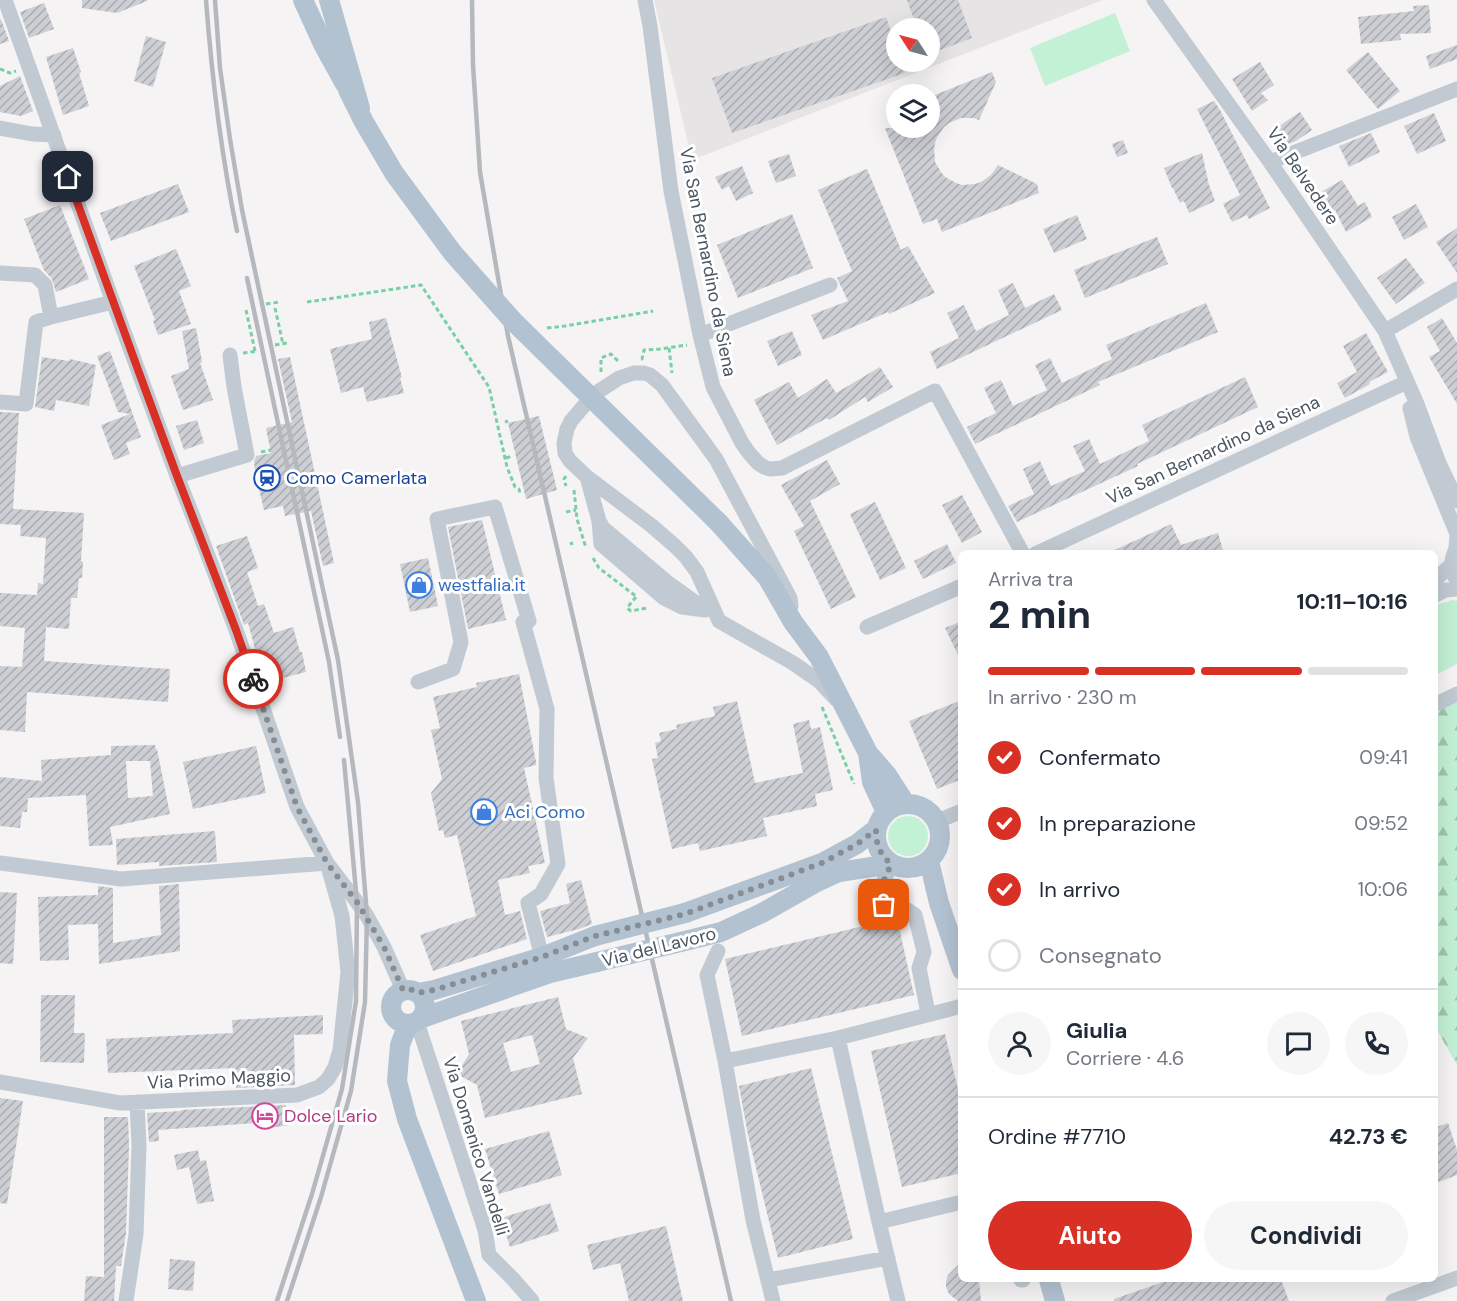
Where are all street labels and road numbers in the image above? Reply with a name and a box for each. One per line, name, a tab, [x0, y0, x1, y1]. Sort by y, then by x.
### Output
street label: Via Belvedere	[1261, 122, 1345, 230]
street label: Via San Bernardino da Siena	[674, 145, 742, 379]
street label: Via San Bernardino da Siena	[1102, 390, 1324, 510]
street label: Via del Lavoro	[599, 921, 719, 973]
street label: Via Domenico Vandelli	[437, 1054, 515, 1238]
street label: Via Primo Maggio	[147, 1063, 291, 1095]

